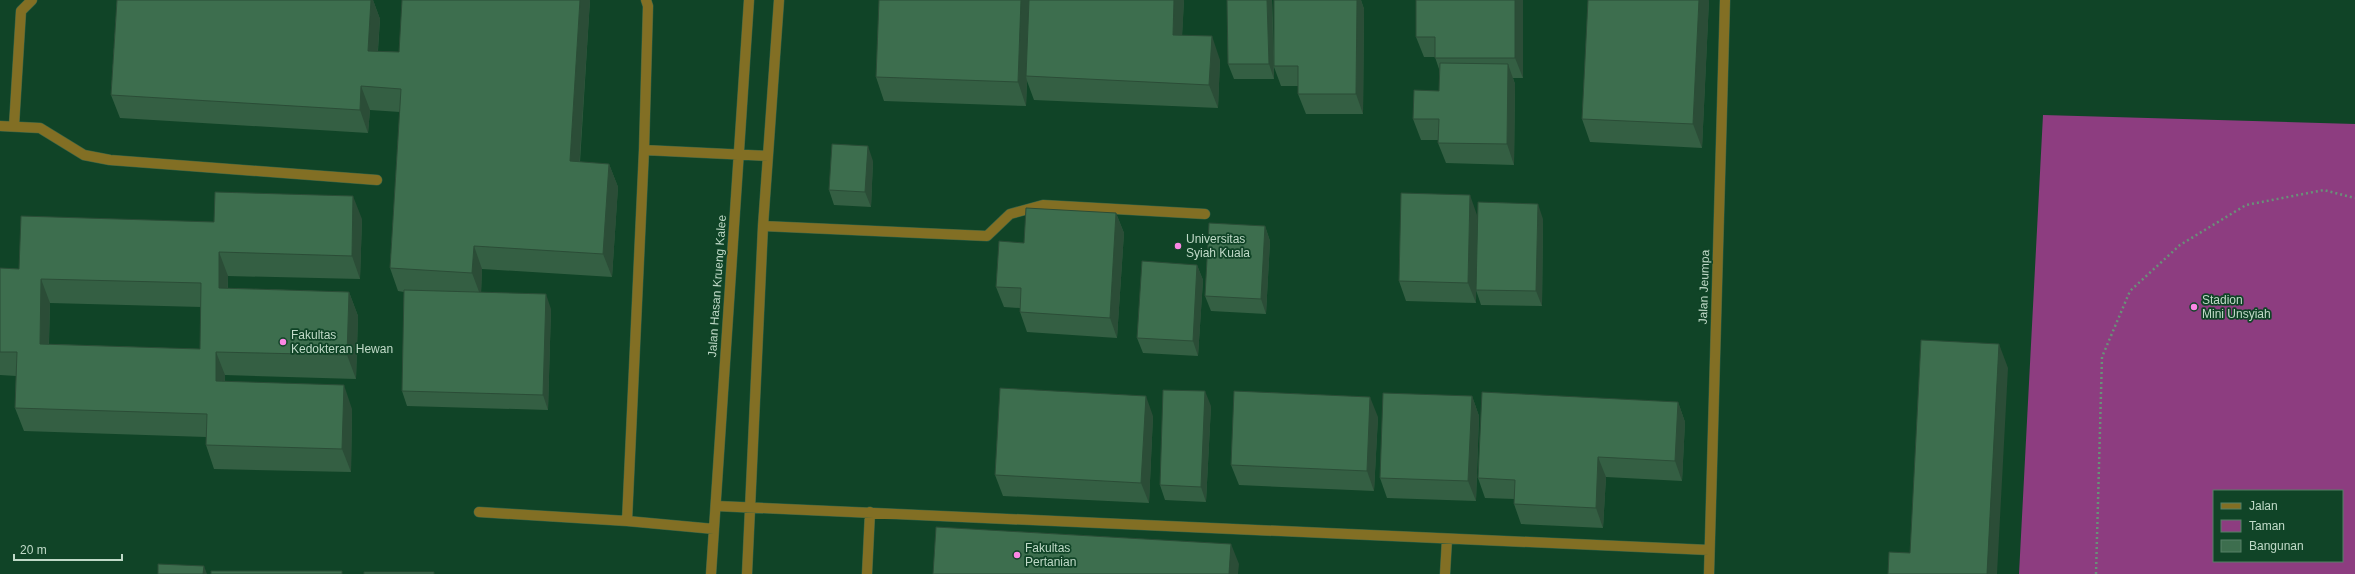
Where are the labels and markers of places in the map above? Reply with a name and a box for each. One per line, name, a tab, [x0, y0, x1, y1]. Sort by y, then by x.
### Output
place label: Universitas Syiah Kuala	[1186, 232, 1250, 260]
marker: Universitas Syiah Kuala	[1173, 241, 1183, 251]
place label: Stadion Mini Unsyiah	[2202, 293, 2271, 321]
marker: Stadion Mini Unsyiah	[2189, 302, 2199, 312]
place label: Fakultas Kedokteran Hewan	[291, 328, 393, 356]
marker: Fakultas Kedokteran Hewan	[278, 337, 288, 347]
place label: Fakultas Pertanian	[1025, 541, 1076, 569]
marker: Fakultas Pertanian	[1012, 550, 1022, 560]

